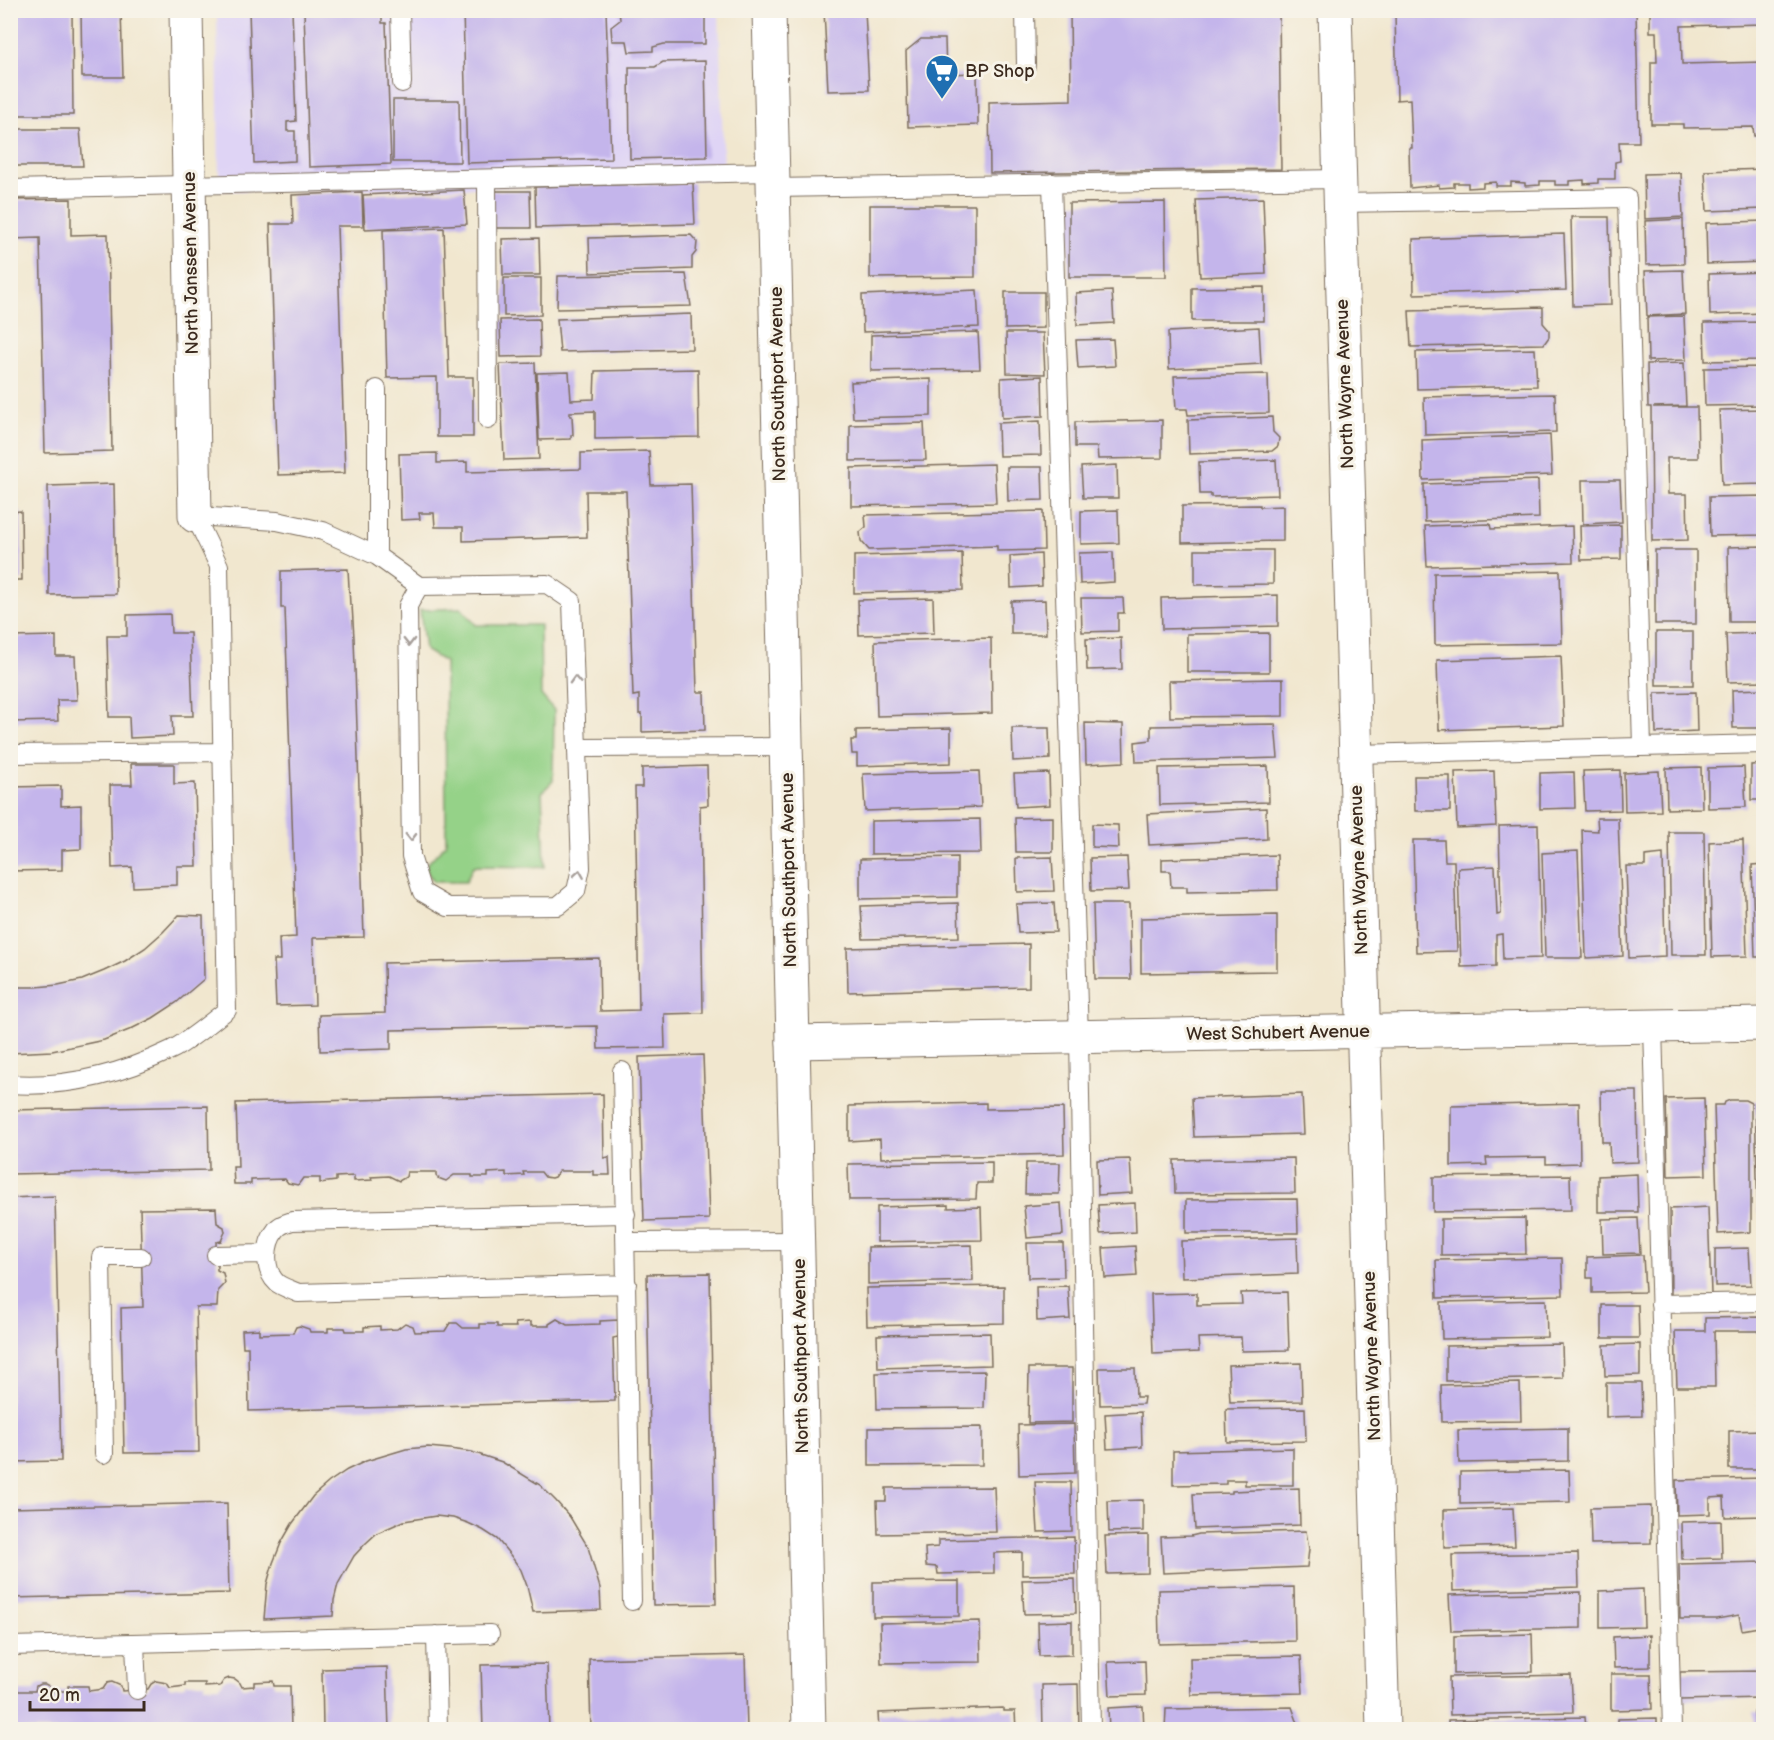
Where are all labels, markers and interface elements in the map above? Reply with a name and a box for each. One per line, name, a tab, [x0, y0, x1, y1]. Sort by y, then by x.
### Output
supermarket icon: BP Shop	[924, 53, 960, 100]
place label: BP Shop	[965, 61, 1035, 82]
street label: North Janssen Avenue	[179, 171, 203, 355]
street label: North Southport Avenue	[766, 286, 790, 482]
street label: North Wayne Avenue	[1332, 298, 1358, 469]
one-way arrow	[402, 637, 415, 646]
one-way arrow	[569, 675, 581, 684]
street label: North Southport Avenue	[777, 772, 801, 968]
street label: North Wayne Avenue	[1346, 784, 1372, 955]
one-way arrow	[405, 832, 417, 841]
one-way arrow	[572, 870, 585, 880]
street label: West Schubert Avenue	[1186, 1021, 1370, 1045]
street label: North Southport Avenue	[789, 1258, 813, 1454]
street label: North Wayne Avenue	[1359, 1270, 1385, 1441]
scale bar	[30, 1674, 144, 1712]
text: 20 m	[39, 1685, 80, 1706]

